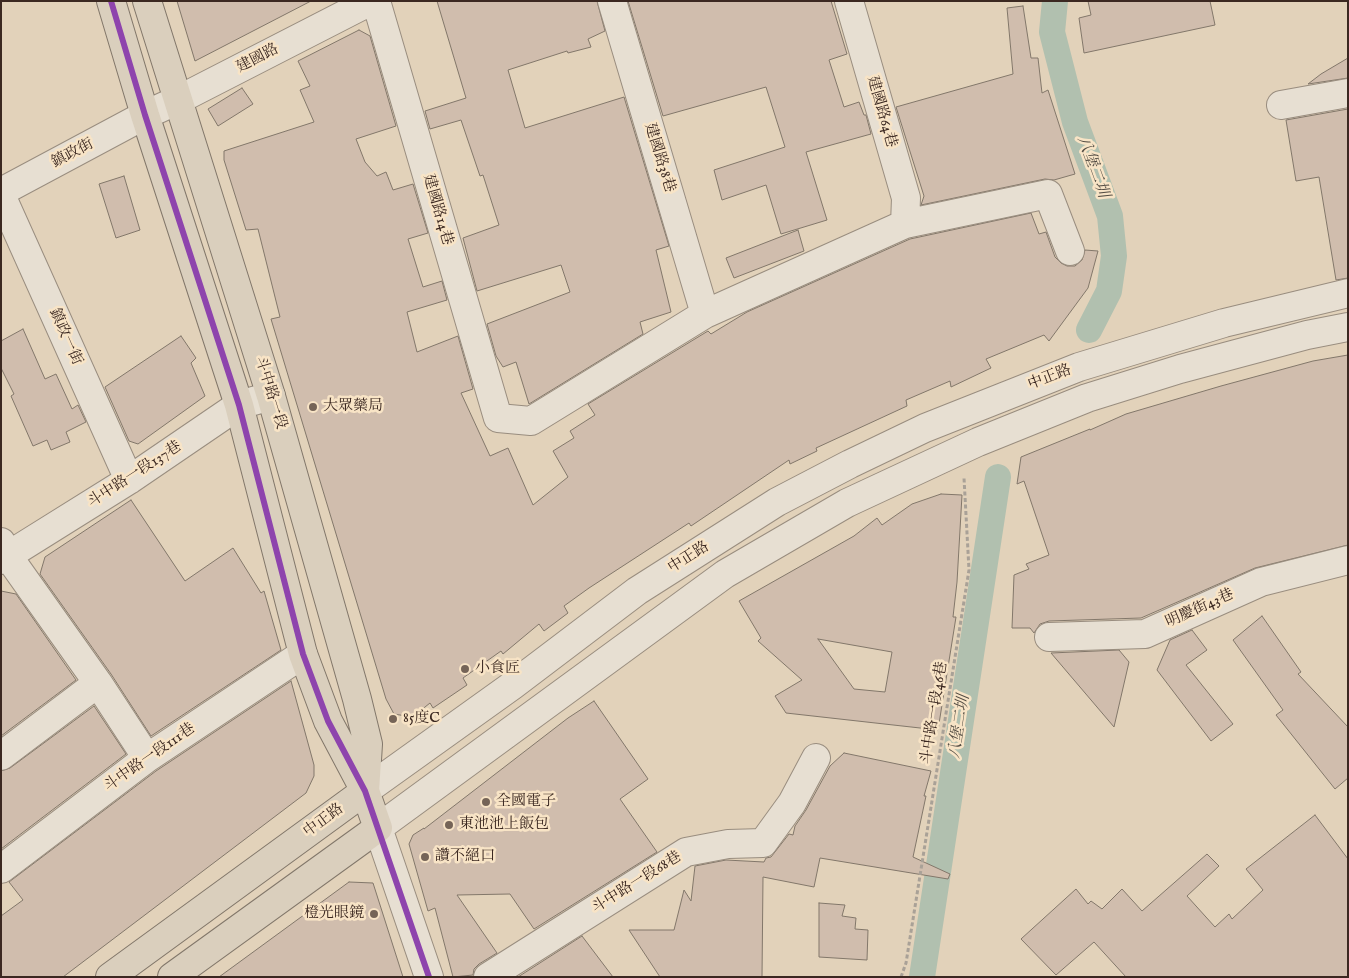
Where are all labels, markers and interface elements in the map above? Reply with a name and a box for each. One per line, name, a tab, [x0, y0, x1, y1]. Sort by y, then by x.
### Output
street label: 建國路	[234, 41, 282, 77]
street label: 建國路64巷	[862, 74, 900, 150]
street label: 建國路38巷	[640, 121, 678, 195]
water label: 八堡二圳	[1072, 134, 1112, 200]
street label: 鎮政街	[49, 135, 97, 173]
street label: 建國路14巷	[418, 172, 456, 248]
street label: 鎮政一街	[45, 306, 85, 368]
street label: 斗中路一段	[250, 355, 290, 431]
street label: 中正路	[1026, 362, 1074, 394]
place label: 大眾藥局	[323, 398, 383, 416]
marker: 大眾藥局	[307, 401, 319, 413]
street label: 斗中路一段137巷	[85, 438, 185, 512]
street label: 中正路	[665, 538, 713, 578]
street label: 明慶街43巷	[1163, 586, 1237, 632]
place label: 小食匠	[475, 660, 520, 678]
street label: 斗中路一段46巷	[918, 660, 952, 766]
marker: 小食匠	[459, 663, 471, 675]
water label: 八堡二圳	[946, 694, 974, 760]
place label: 85度C	[403, 710, 440, 728]
marker: 85度C	[387, 713, 399, 725]
street label: 斗中路一段111巷	[101, 720, 199, 796]
place label: 全國電子	[496, 793, 556, 811]
marker: 全國電子	[480, 796, 492, 808]
street label: 中正路	[301, 800, 347, 842]
place label: 東池池上飯包	[459, 816, 549, 834]
marker: 東池池上飯包	[443, 819, 455, 831]
place label: 讚不絕口	[435, 848, 495, 866]
street label: 斗中路一段68巷	[589, 848, 685, 918]
marker: 讚不絕口	[419, 851, 431, 863]
place label: 橙光眼鏡	[304, 905, 364, 923]
marker: 橙光眼鏡	[368, 908, 380, 920]

